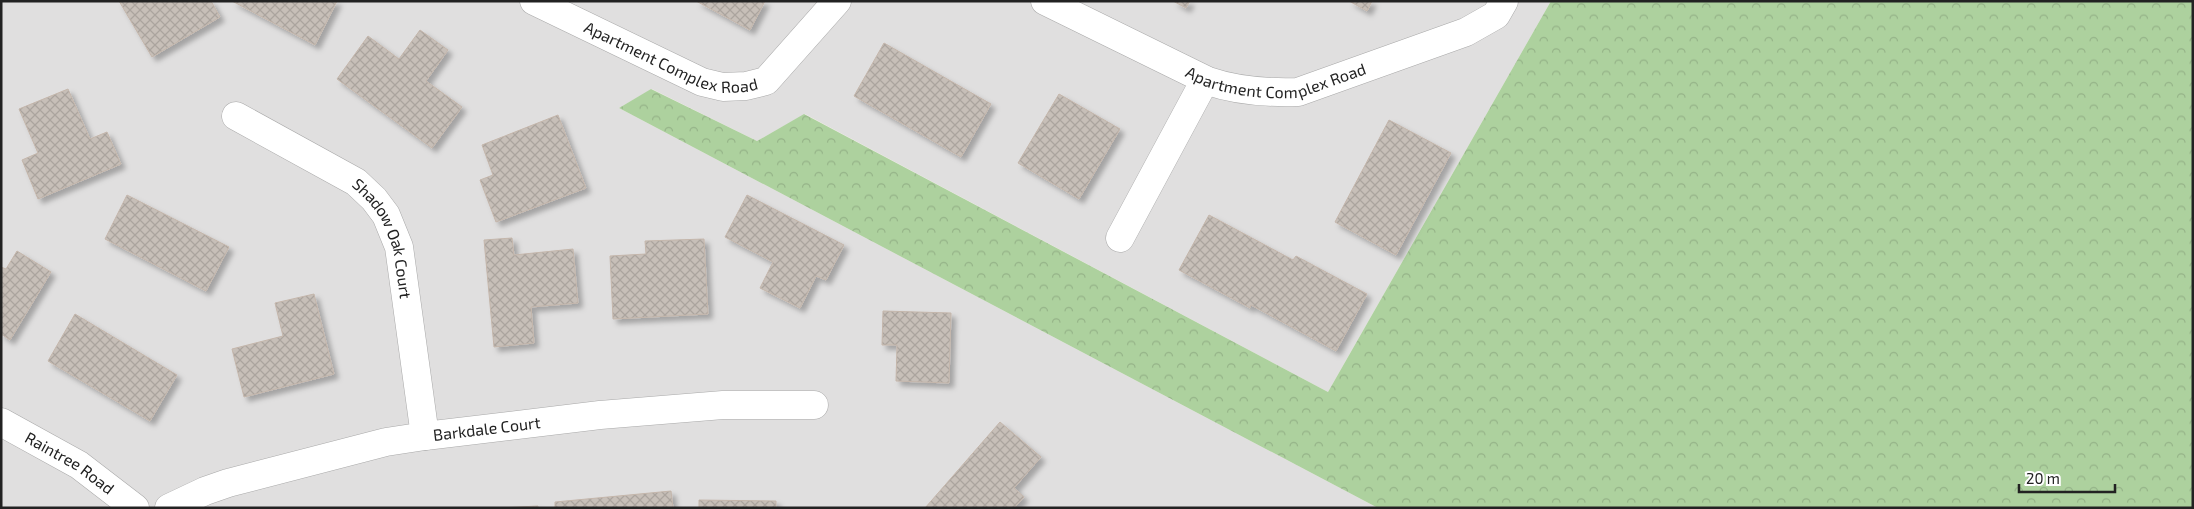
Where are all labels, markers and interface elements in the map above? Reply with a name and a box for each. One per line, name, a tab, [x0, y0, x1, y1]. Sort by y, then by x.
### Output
street label: Apartment Complex Road	[581, 17, 760, 96]
street label: Apartment Complex Road	[1183, 56, 1369, 76]
text: Apartment Complex Road	[1183, 59, 1368, 101]
street label: Shadow Oak Court	[349, 174, 416, 300]
street label: Barkdale Court	[432, 412, 541, 444]
street label: Raintree Road	[22, 427, 118, 498]
scale bar	[2019, 462, 2115, 494]
text: 20 m	[2026, 469, 2060, 487]

